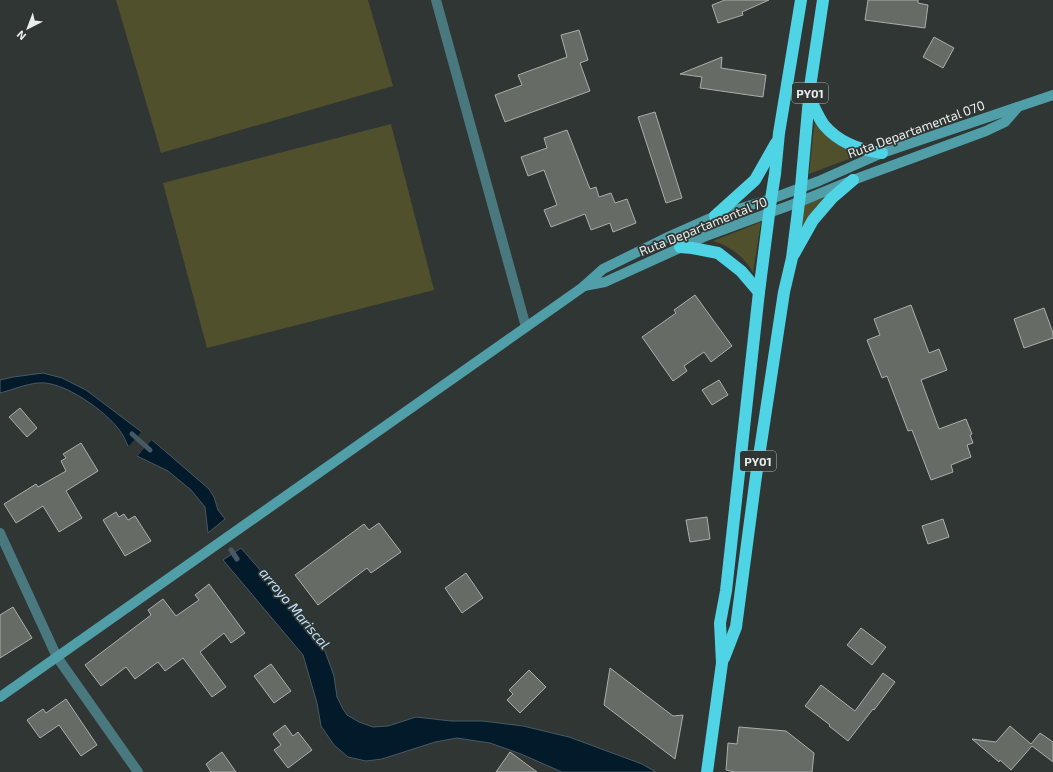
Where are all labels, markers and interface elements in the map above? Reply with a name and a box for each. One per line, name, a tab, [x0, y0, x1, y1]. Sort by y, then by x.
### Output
north arrow	[8, 8, 48, 48]
text: N	[14, 28, 28, 43]
road number: PY01	[792, 83, 828, 103]
street label: Ruta Departamental 070	[845, 97, 987, 161]
street label: Ruta Departamental 70	[637, 193, 769, 259]
road number: PY01	[740, 451, 776, 471]
water label: arroyo Mariscal	[256, 564, 334, 652]

